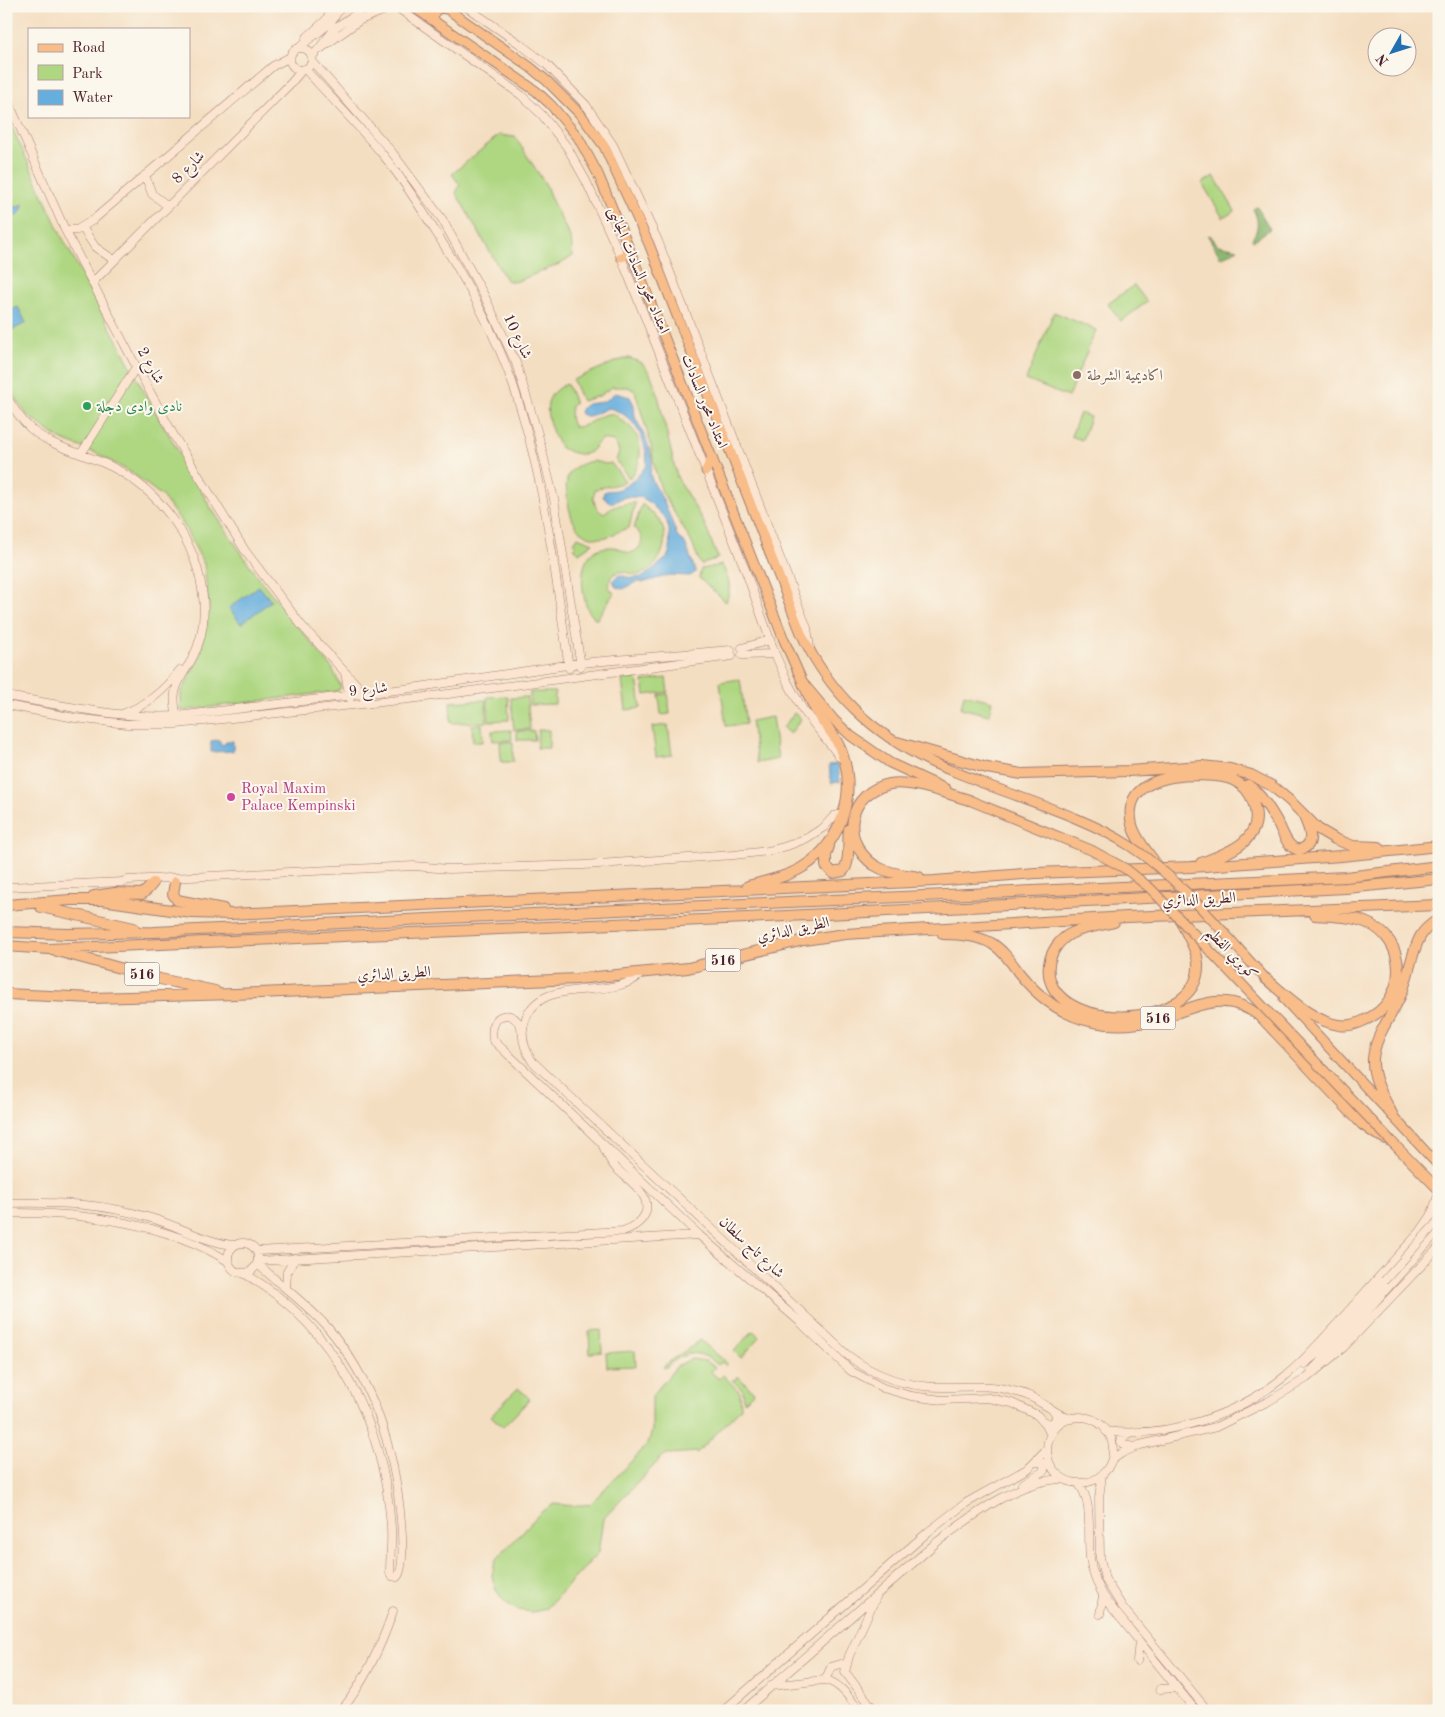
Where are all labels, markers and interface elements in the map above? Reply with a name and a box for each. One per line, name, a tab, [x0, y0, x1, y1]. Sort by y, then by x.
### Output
legend	[28, 28, 190, 118]
north arrow	[1368, 28, 1418, 78]
text: Road	[72, 41, 106, 56]
text: N	[1374, 51, 1391, 68]
text: Park	[72, 67, 103, 82]
text: Water	[72, 91, 113, 106]
street label: شارع 8	[170, 149, 211, 190]
street label: امتداد محور السادات الجانبى	[602, 205, 671, 337]
street label: شارع 10	[496, 312, 534, 363]
street label: شارع 2	[130, 345, 166, 388]
street label: امتداد محور السادات	[678, 352, 729, 451]
place label: اكاديمية الشرطة	[1087, 368, 1163, 385]
marker: اكاديمية الشرطة	[1071, 369, 1083, 381]
marker: نادى وادى دجلة	[81, 400, 93, 412]
place label: نادى وادى دجلة	[96, 400, 182, 415]
street label: شارع 9	[348, 681, 389, 704]
place label: Royal Maxim Palace Kempinski	[241, 782, 355, 814]
marker: Royal Maxim Palace Kempinski	[225, 791, 237, 803]
street label: الطريق الدائري	[1162, 891, 1236, 913]
street label: الطريق الدائري	[756, 915, 831, 948]
street label: كوبري الفطيم	[1198, 924, 1260, 988]
road number: 516	[706, 948, 740, 972]
road number: 516	[124, 962, 160, 986]
street label: الطريق الدائري	[357, 965, 431, 987]
road number: 516	[1140, 1006, 1176, 1030]
street label: شارع تاج سلطان	[713, 1215, 786, 1285]

